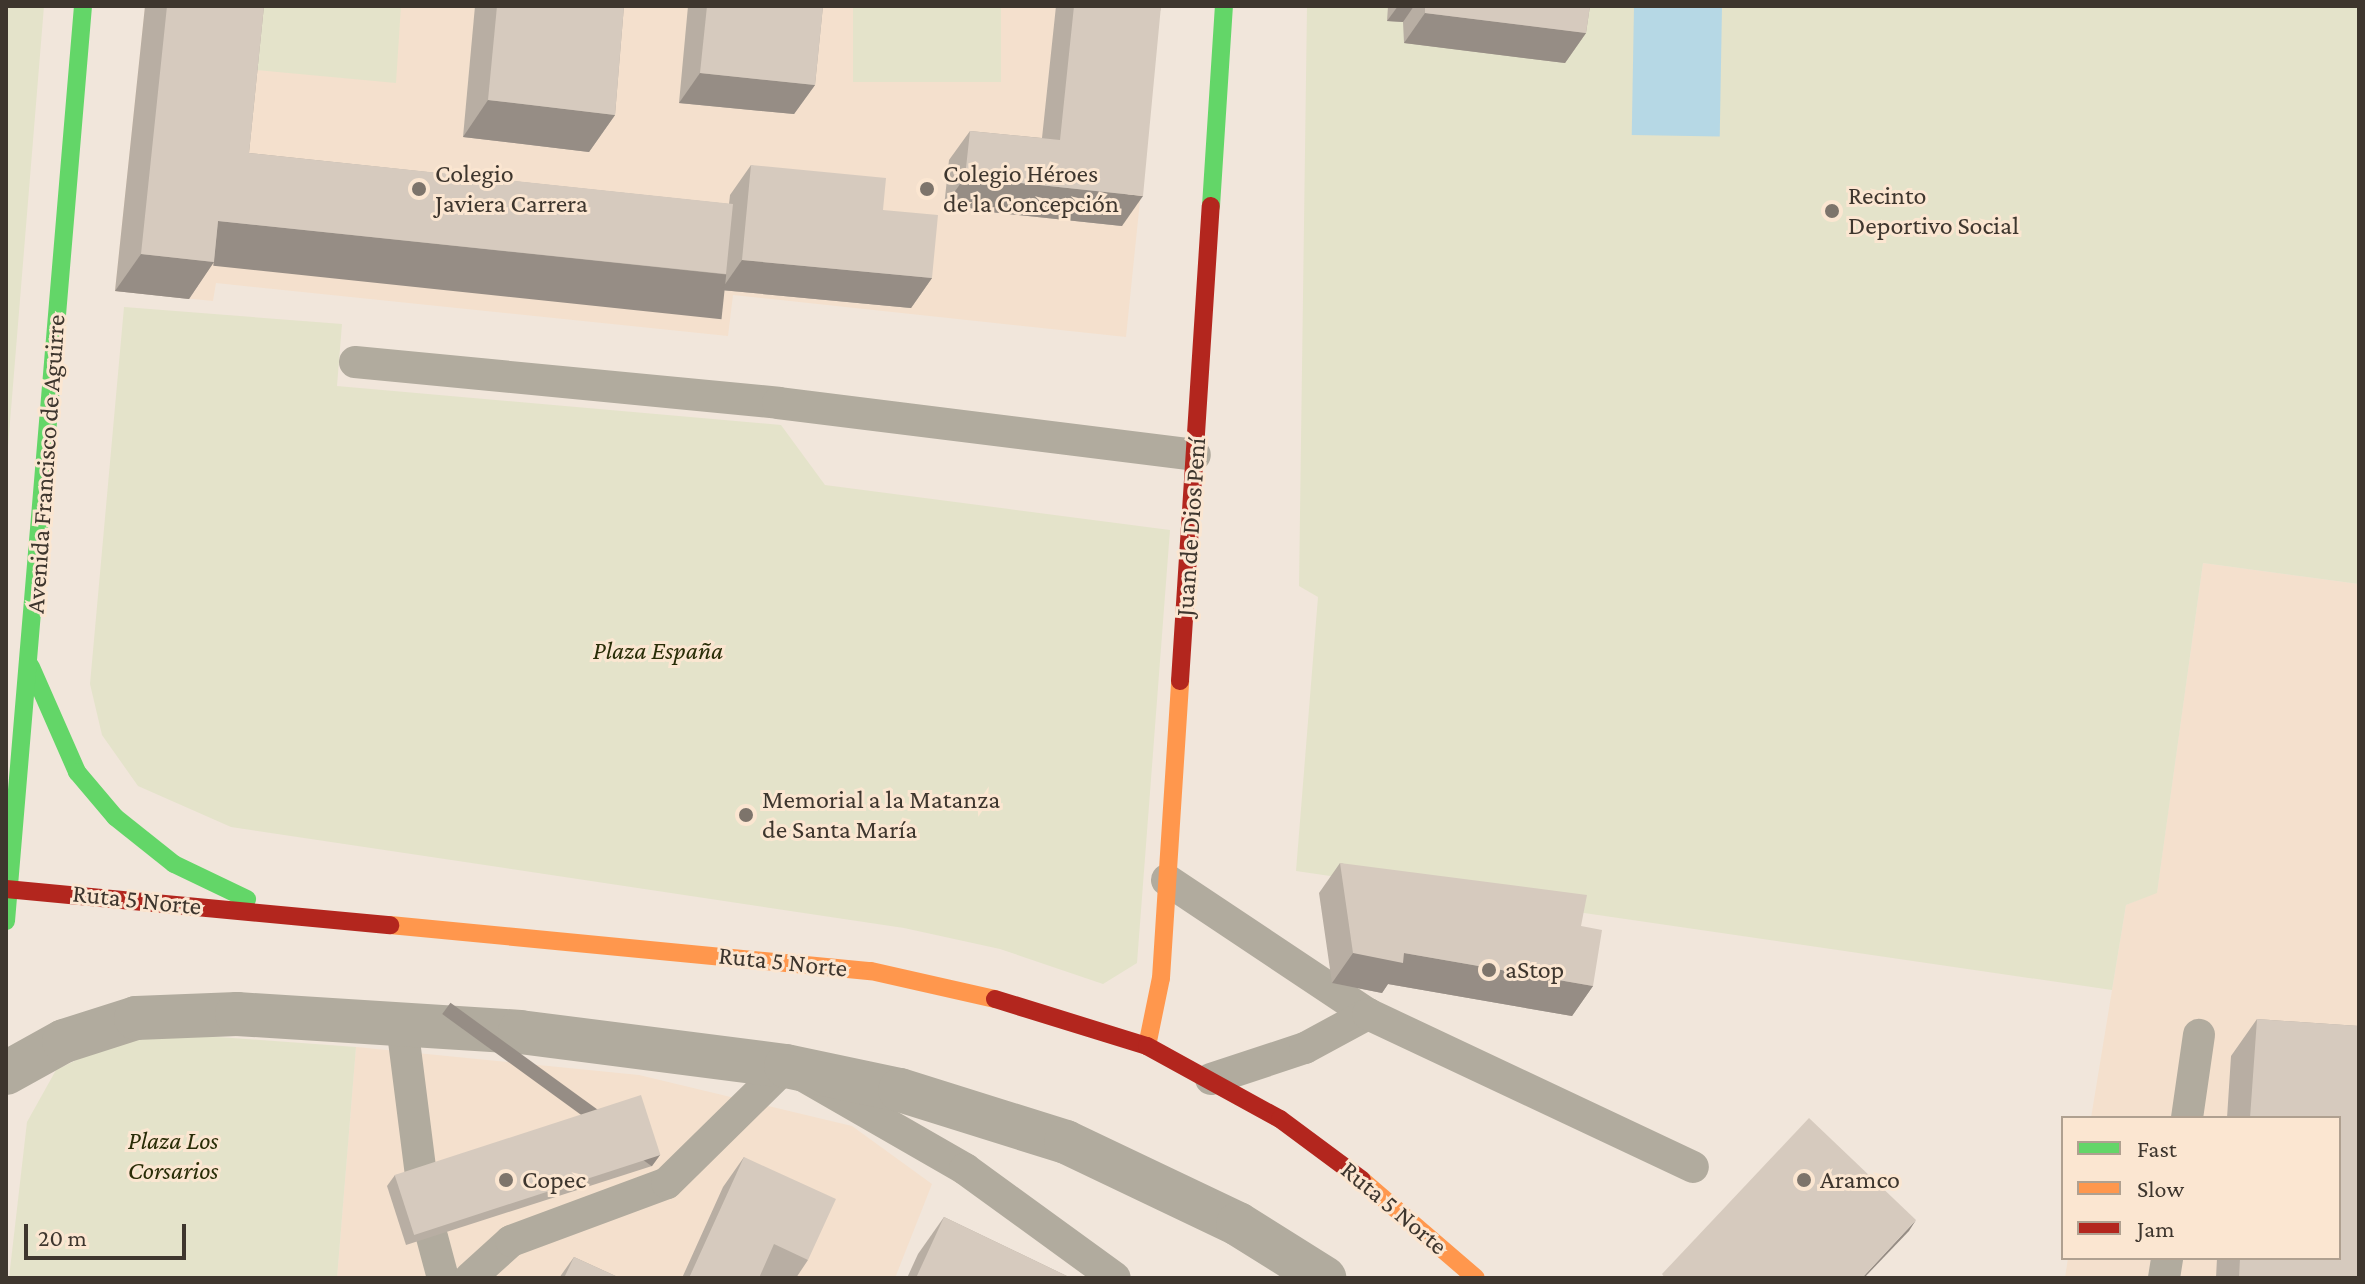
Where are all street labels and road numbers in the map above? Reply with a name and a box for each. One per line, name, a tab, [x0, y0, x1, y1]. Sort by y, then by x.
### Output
street label: Avenida Francisco de Aguirre	[20, 313, 72, 615]
street label: Juan de Dios Pení	[1169, 436, 1213, 618]
street label: Ruta 5 Norte	[71, 878, 203, 922]
street label: Ruta 5 Norte	[717, 940, 849, 984]
street label: Ruta 5 Norte	[1334, 1154, 1454, 1262]

